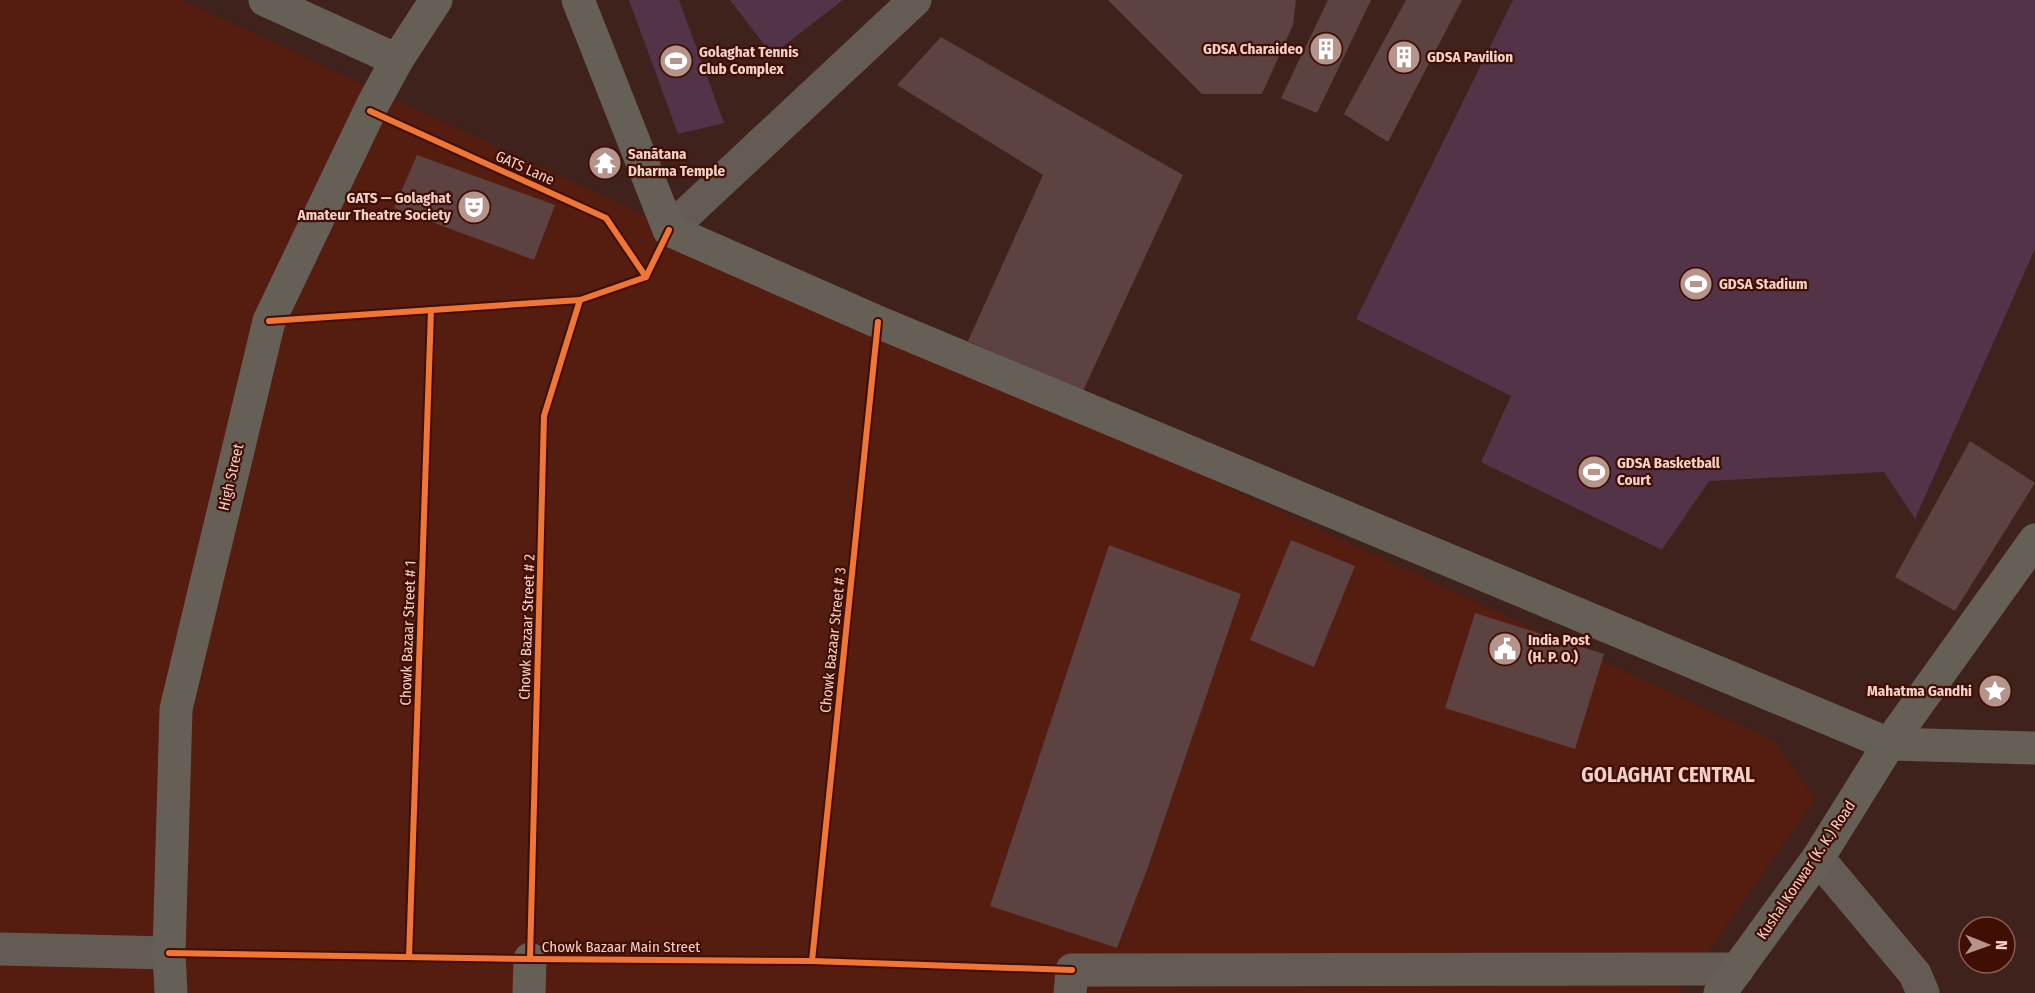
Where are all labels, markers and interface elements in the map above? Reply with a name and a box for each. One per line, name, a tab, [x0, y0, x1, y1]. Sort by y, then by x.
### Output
building icon: GDSA Charaideo	[1308, 31, 1344, 67]
building icon: GDSA Pavilion	[1386, 39, 1422, 75]
place label: GDSA Charaideo	[1203, 40, 1303, 58]
sports icon: Golaghat Tennis Club Complex	[658, 43, 694, 79]
place label: Golaghat Tennis Club Complex	[699, 43, 799, 78]
place label: GDSA Pavilion	[1427, 48, 1513, 66]
temple icon: Sanātana Dharma Temple	[587, 145, 623, 181]
place label: Sanātana Dharma Temple	[628, 145, 725, 180]
street label: GATS Lane	[493, 147, 557, 189]
place label: GATS — Golaghat Amateur Theatre Society	[297, 189, 452, 224]
theatre icon: GATS — Golaghat Amateur Theatre Society	[456, 189, 492, 225]
sports icon: GDSA Stadium	[1678, 266, 1714, 302]
place label: GDSA Stadium	[1719, 275, 1807, 293]
street label: High Street	[215, 442, 247, 512]
sports icon: GDSA Basketball Court	[1576, 454, 1612, 490]
place label: GDSA Basketball Court	[1617, 454, 1721, 489]
street label: Chowk Bazaar Street # 2	[515, 553, 539, 700]
street label: Chowk Bazaar Street # 1	[396, 560, 420, 706]
street label: Chowk Bazaar Street # 3	[816, 566, 850, 714]
public building icon: India Post (H. P. O.)	[1487, 631, 1523, 667]
place label: India Post (H. P. O.)	[1528, 631, 1591, 666]
place icon: Mahatma Gandhi	[1977, 673, 2013, 709]
place label: Mahatma Gandhi	[1867, 682, 1972, 700]
district label: GOLAGHAT CENTRAL	[1581, 762, 1755, 788]
street label: Kushal Konwar (K. K.) Road	[1753, 797, 1859, 943]
north arrow	[1957, 915, 2017, 975]
street label: Chowk Bazaar Main Street	[542, 938, 700, 956]
text: N	[1992, 940, 2011, 950]

